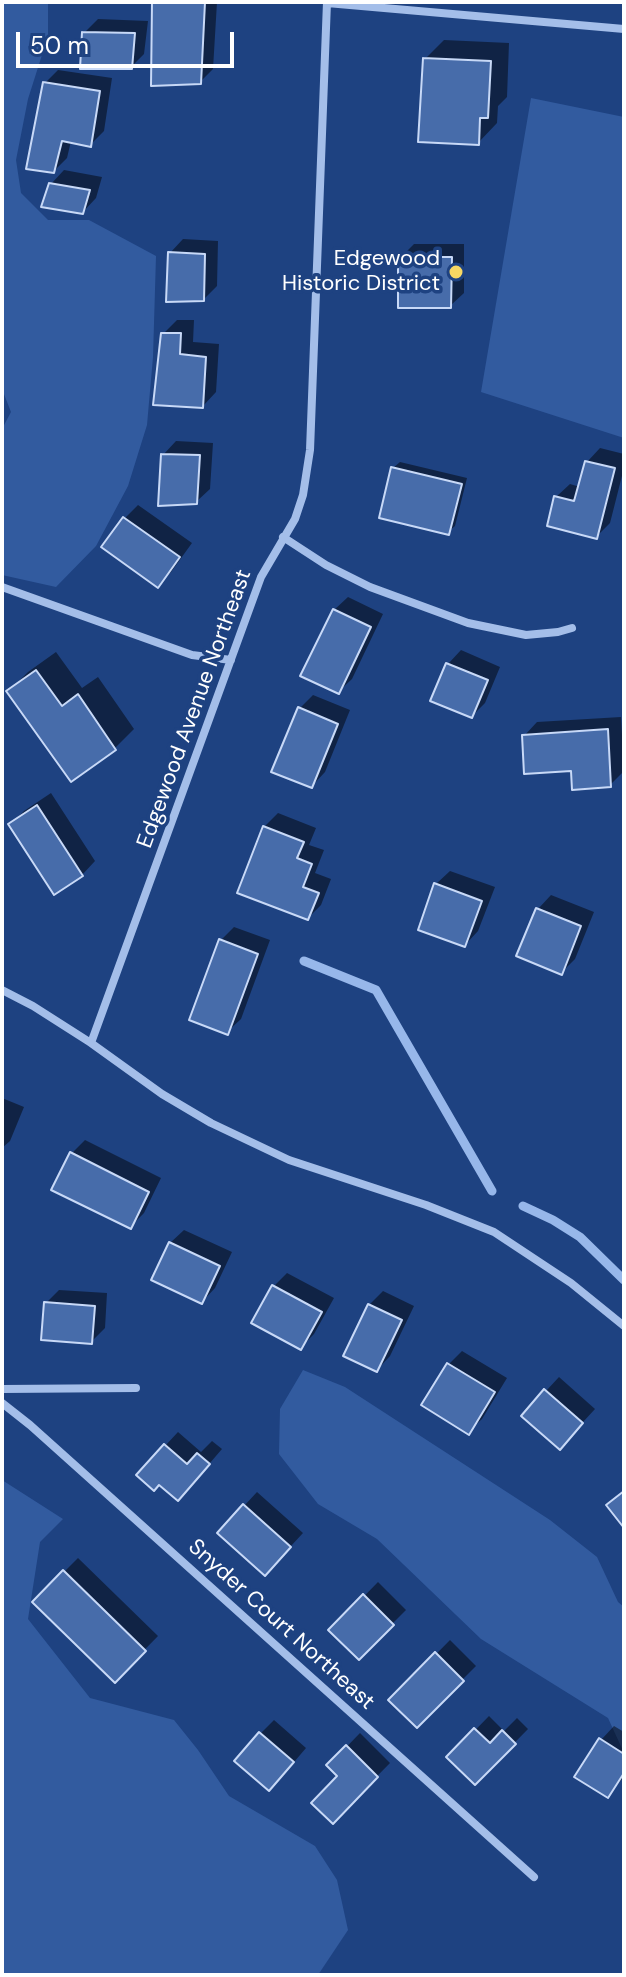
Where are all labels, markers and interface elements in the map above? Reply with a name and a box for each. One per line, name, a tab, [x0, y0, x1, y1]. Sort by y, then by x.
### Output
scale bar	[20, 16, 238, 66]
text: 50 m	[30, 30, 89, 61]
place label: Edgewood Historic District	[282, 246, 440, 298]
marker: Edgewood Historic District	[447, 263, 465, 281]
street label: Edgewood Avenue Northeast	[132, 566, 258, 852]
street label: Snyder Court Northeast	[182, 1534, 380, 1716]

